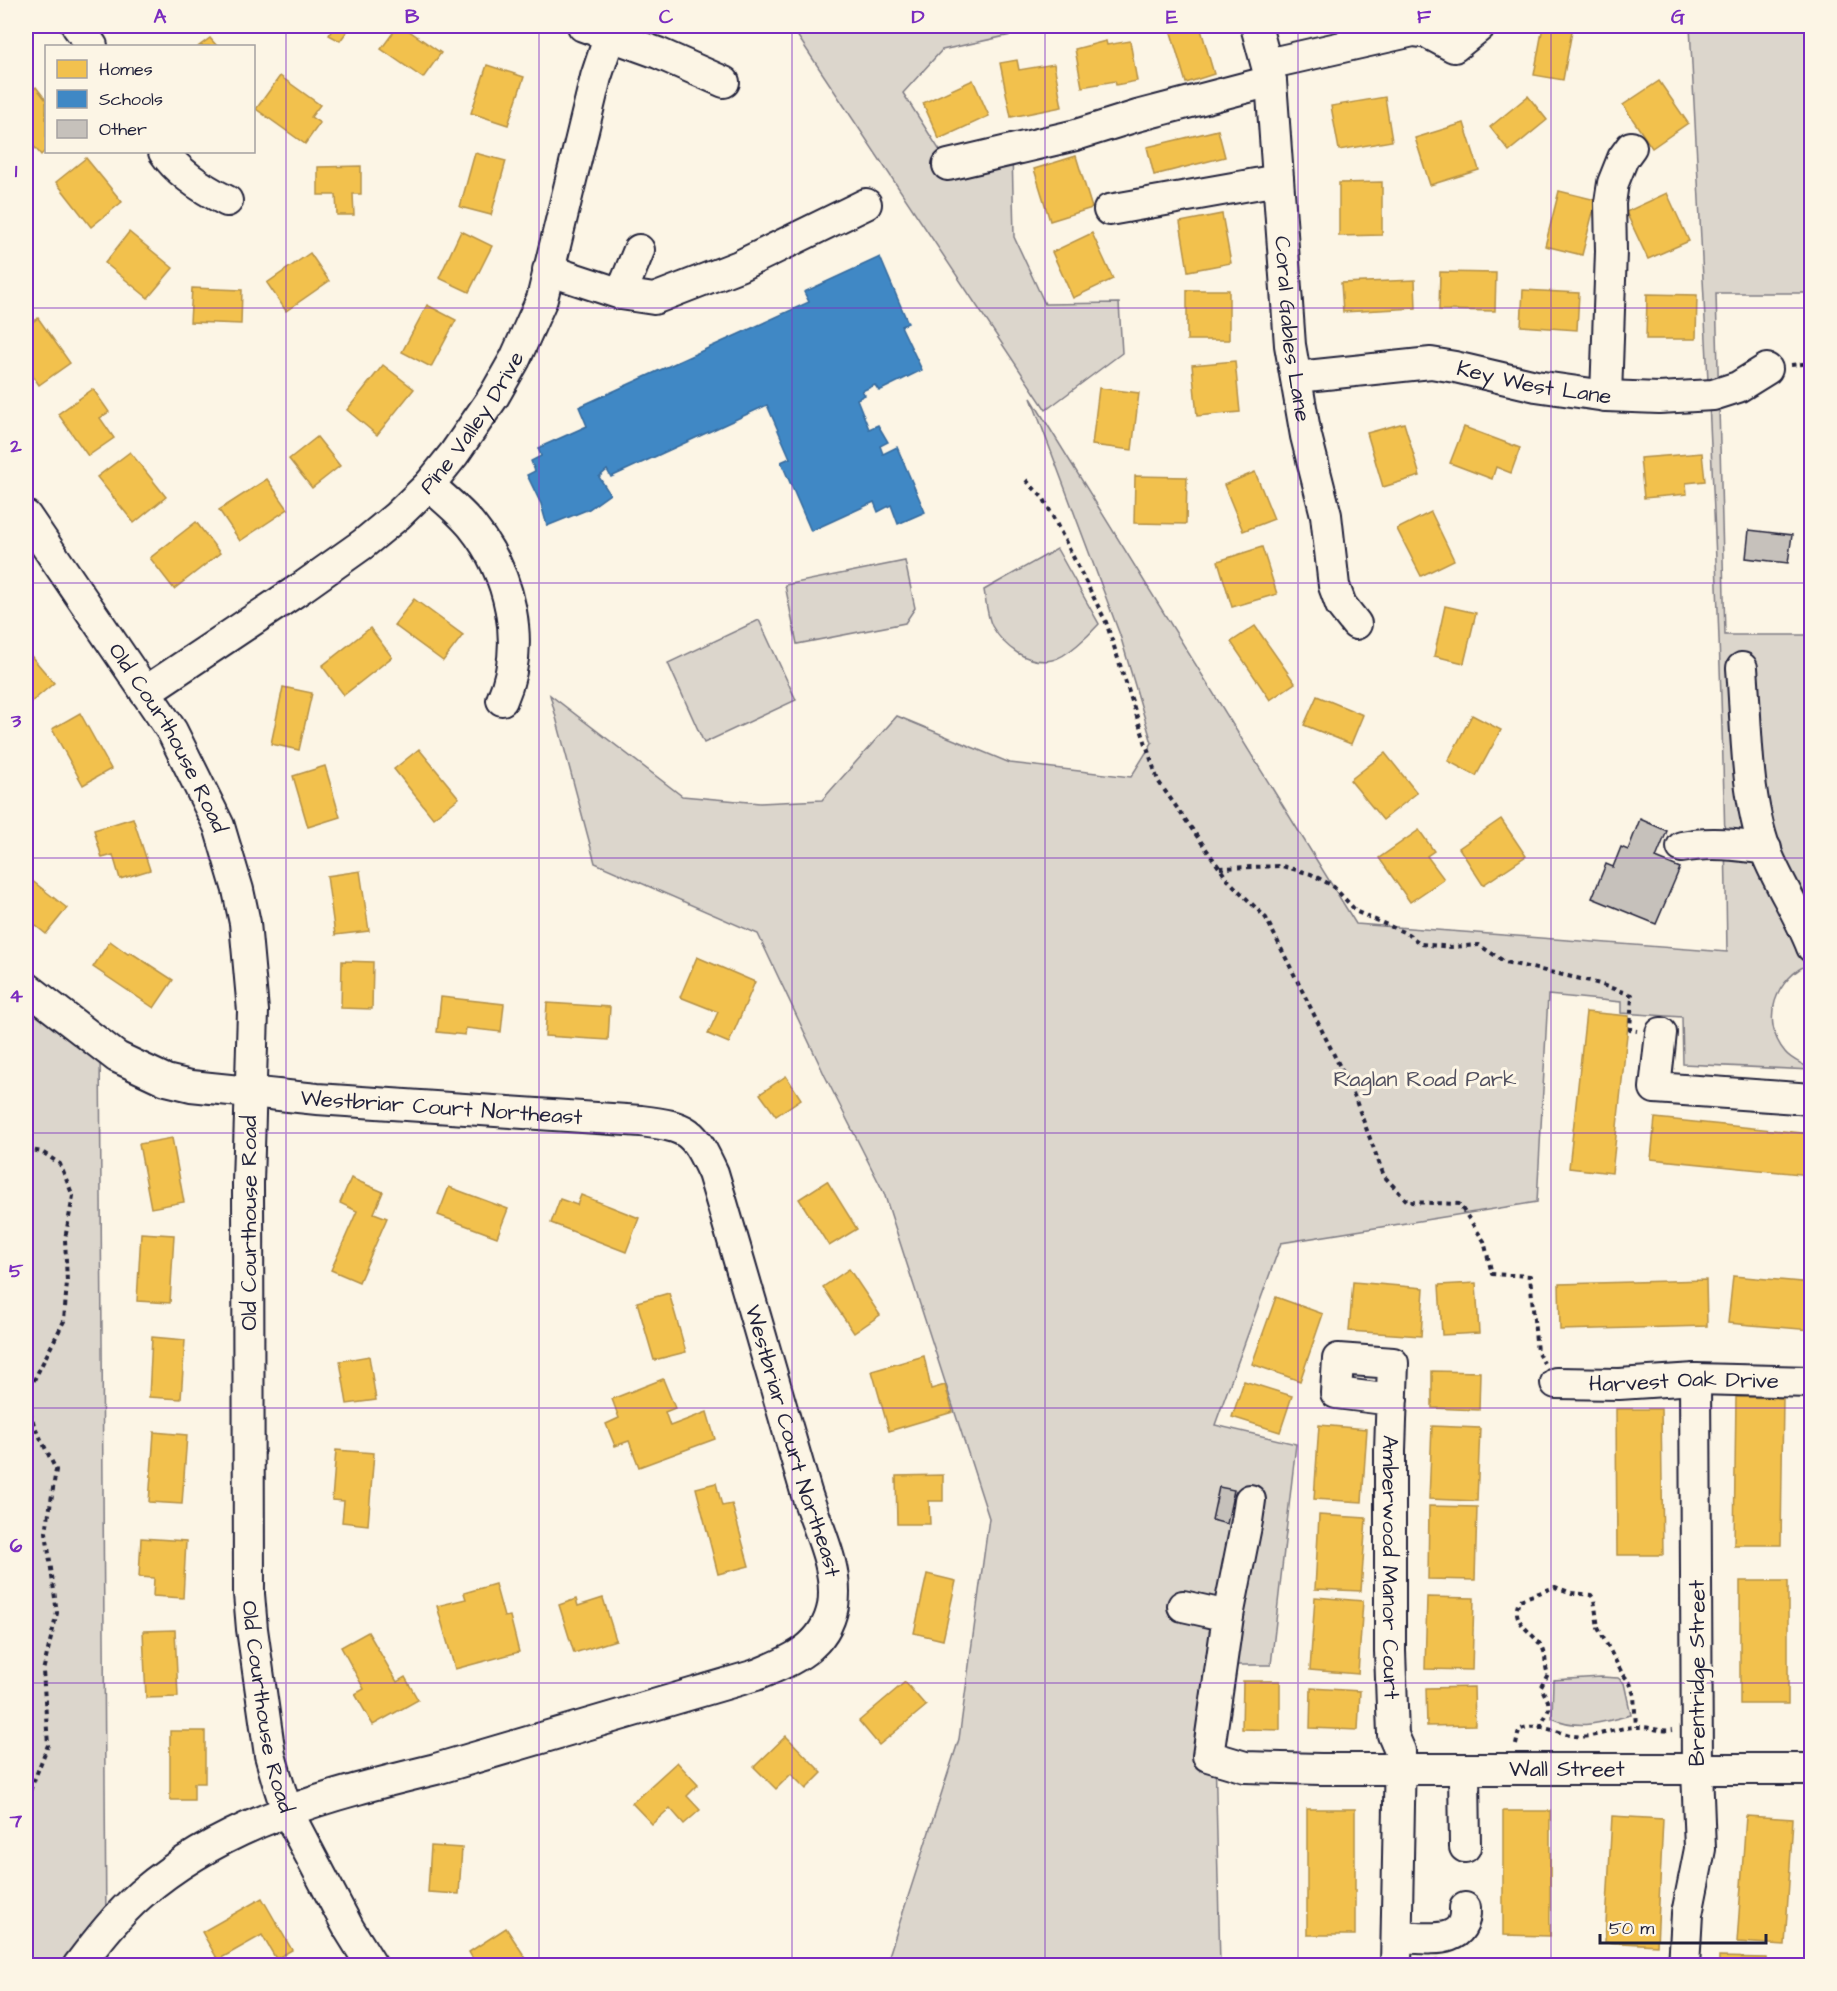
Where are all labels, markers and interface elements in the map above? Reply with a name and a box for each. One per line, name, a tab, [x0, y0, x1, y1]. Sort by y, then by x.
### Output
text: A	[154, 3, 167, 31]
text: B	[405, 3, 420, 31]
text: C	[659, 3, 674, 31]
text: D	[912, 3, 925, 31]
text: E	[1166, 3, 1178, 31]
text: F	[1417, 3, 1432, 31]
text: G	[1671, 3, 1685, 31]
legend	[45, 45, 255, 153]
text: Homes	[99, 57, 153, 82]
text: Schools	[99, 87, 163, 112]
text: Other	[99, 117, 147, 142]
text: 1	[15, 157, 18, 185]
street label: Coral Gables Lane	[1267, 235, 1319, 424]
street label: Pine Valley Drive	[413, 347, 532, 501]
street label: Key West Lane	[1454, 352, 1614, 412]
text: 2	[9, 432, 22, 460]
street label: Old Courthouse Road	[101, 637, 235, 836]
text: 3	[10, 707, 22, 735]
text: 4	[9, 982, 23, 1010]
park label: Raglan Road Park	[1334, 1064, 1517, 1096]
street label: Westbriar Court Northeast	[299, 1082, 584, 1132]
street label: Old Courthouse Road	[234, 1115, 265, 1331]
text: 5	[9, 1257, 24, 1285]
street label: Westbriar Court Northeast	[737, 1301, 848, 1579]
street label: Harvest Oak Drive	[1589, 1363, 1779, 1400]
street label: Amberwood Manor Court	[1375, 1435, 1407, 1700]
text: 6	[10, 1532, 23, 1560]
street label: Brentridge Street	[1682, 1580, 1714, 1766]
street label: Old Courthouse Road	[234, 1599, 302, 1817]
street label: Wall Street	[1509, 1754, 1625, 1785]
text: 7	[9, 1807, 23, 1835]
scale bar	[1600, 1907, 1766, 1945]
text: 50 m	[1609, 1916, 1654, 1941]

